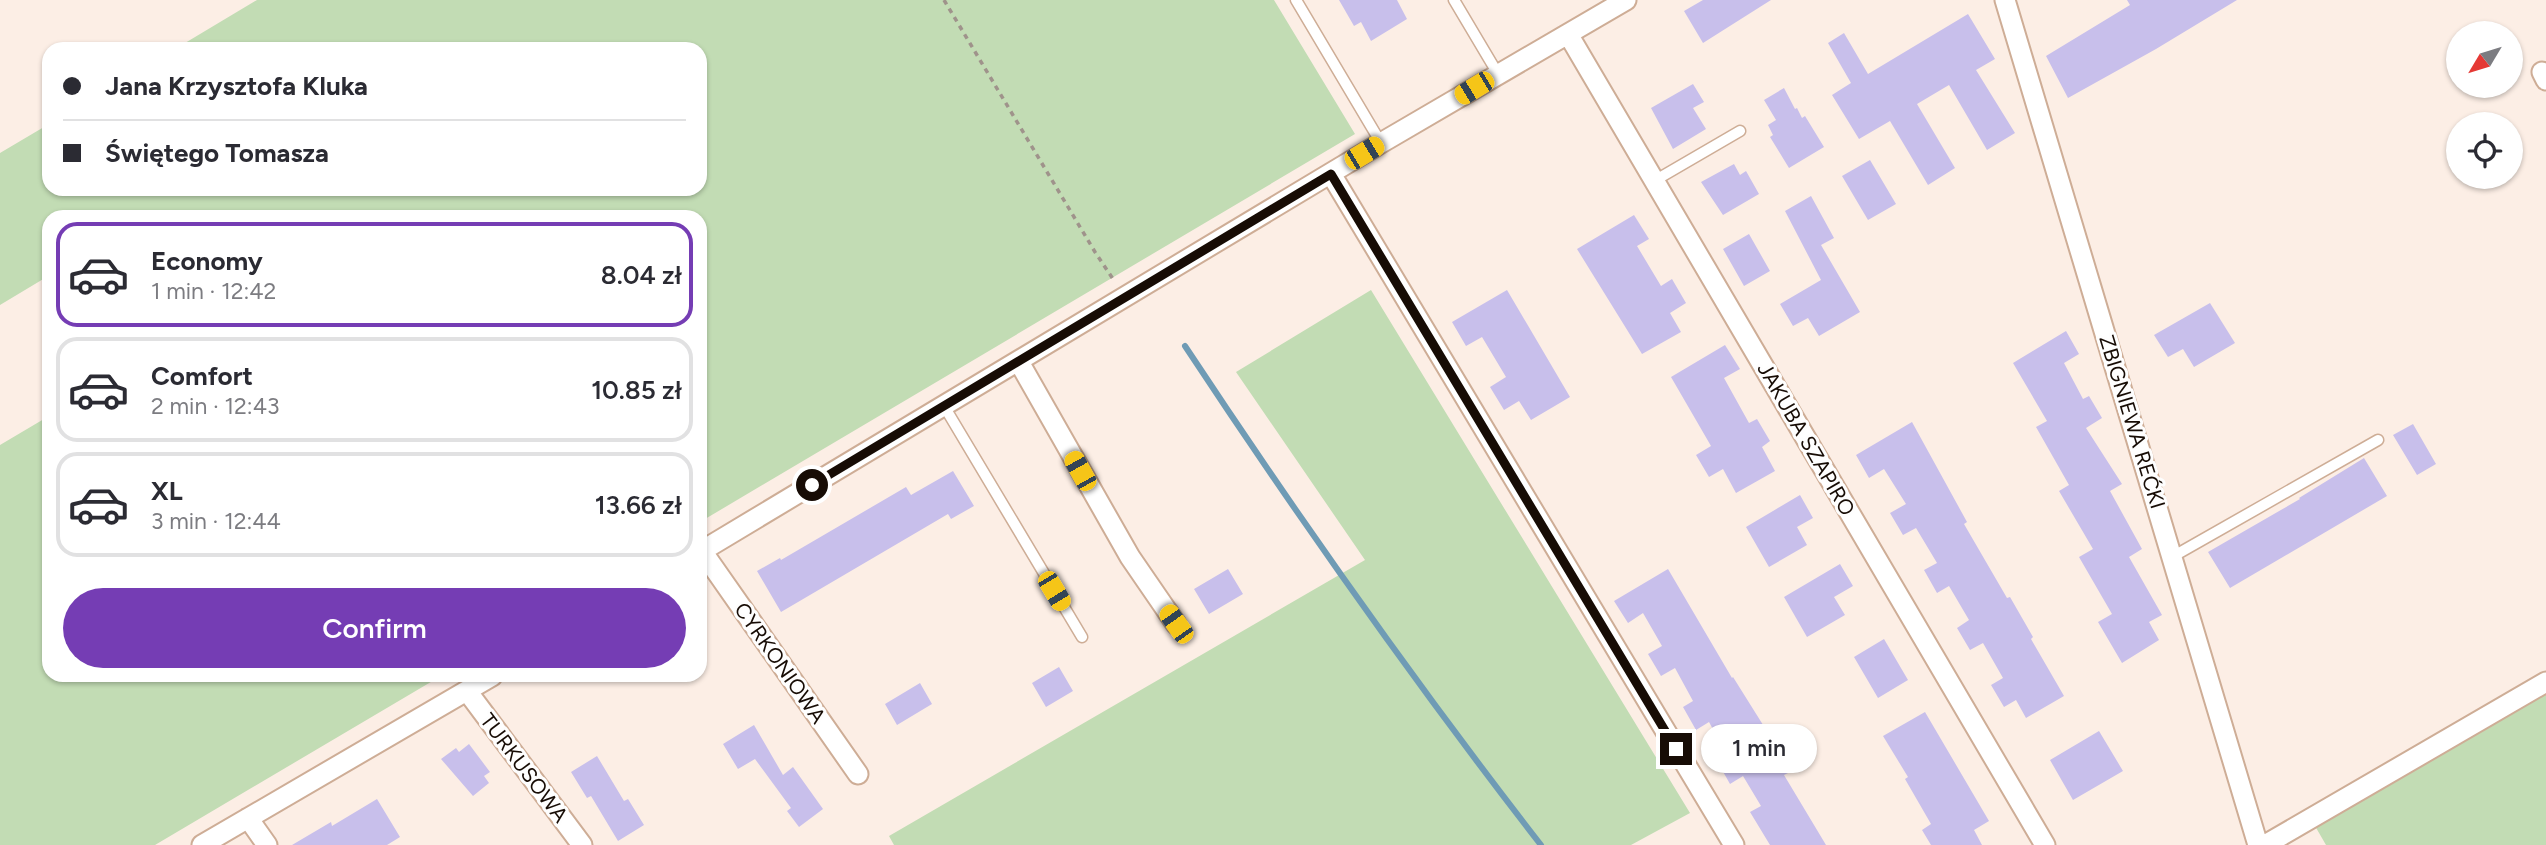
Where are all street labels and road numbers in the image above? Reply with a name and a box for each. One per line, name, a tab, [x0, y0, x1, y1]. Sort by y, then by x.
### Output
street label: ZBIGNIEWA REĆKI	[2094, 332, 2171, 512]
street label: JAKUBA SZAPIRO	[1752, 358, 1860, 520]
street label: CYRKONIOWA	[730, 597, 831, 728]
street label: TURKUSOWA	[475, 708, 573, 827]

